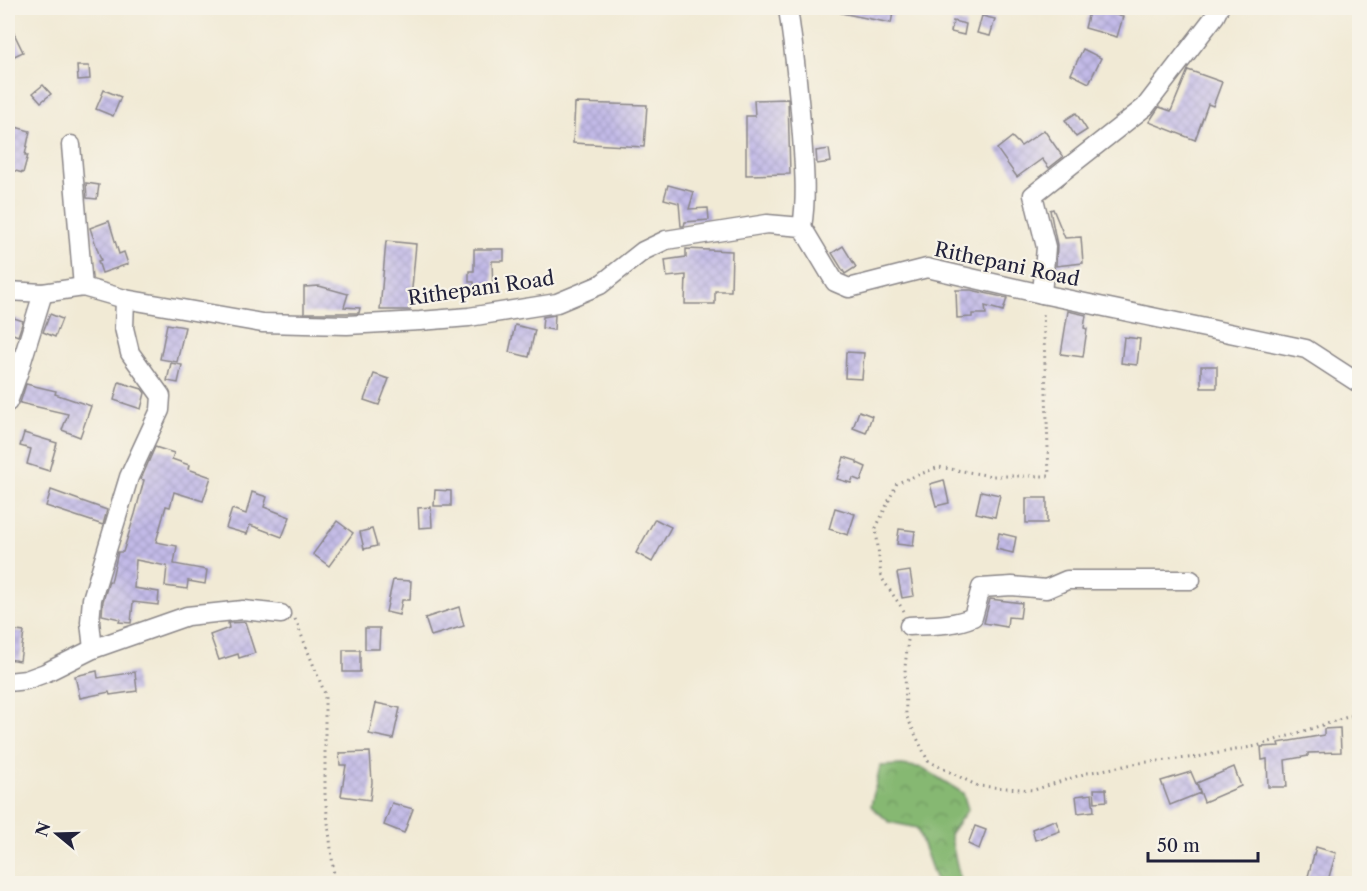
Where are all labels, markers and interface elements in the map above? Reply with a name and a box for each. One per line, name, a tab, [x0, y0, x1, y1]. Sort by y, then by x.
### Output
street label: Rithepani Road	[932, 237, 1082, 291]
street label: Rithepani Road	[406, 266, 556, 310]
north arrow	[27, 804, 87, 864]
text: N	[31, 819, 55, 839]
scale bar	[1148, 825, 1258, 863]
text: 50 m	[1157, 835, 1200, 857]

